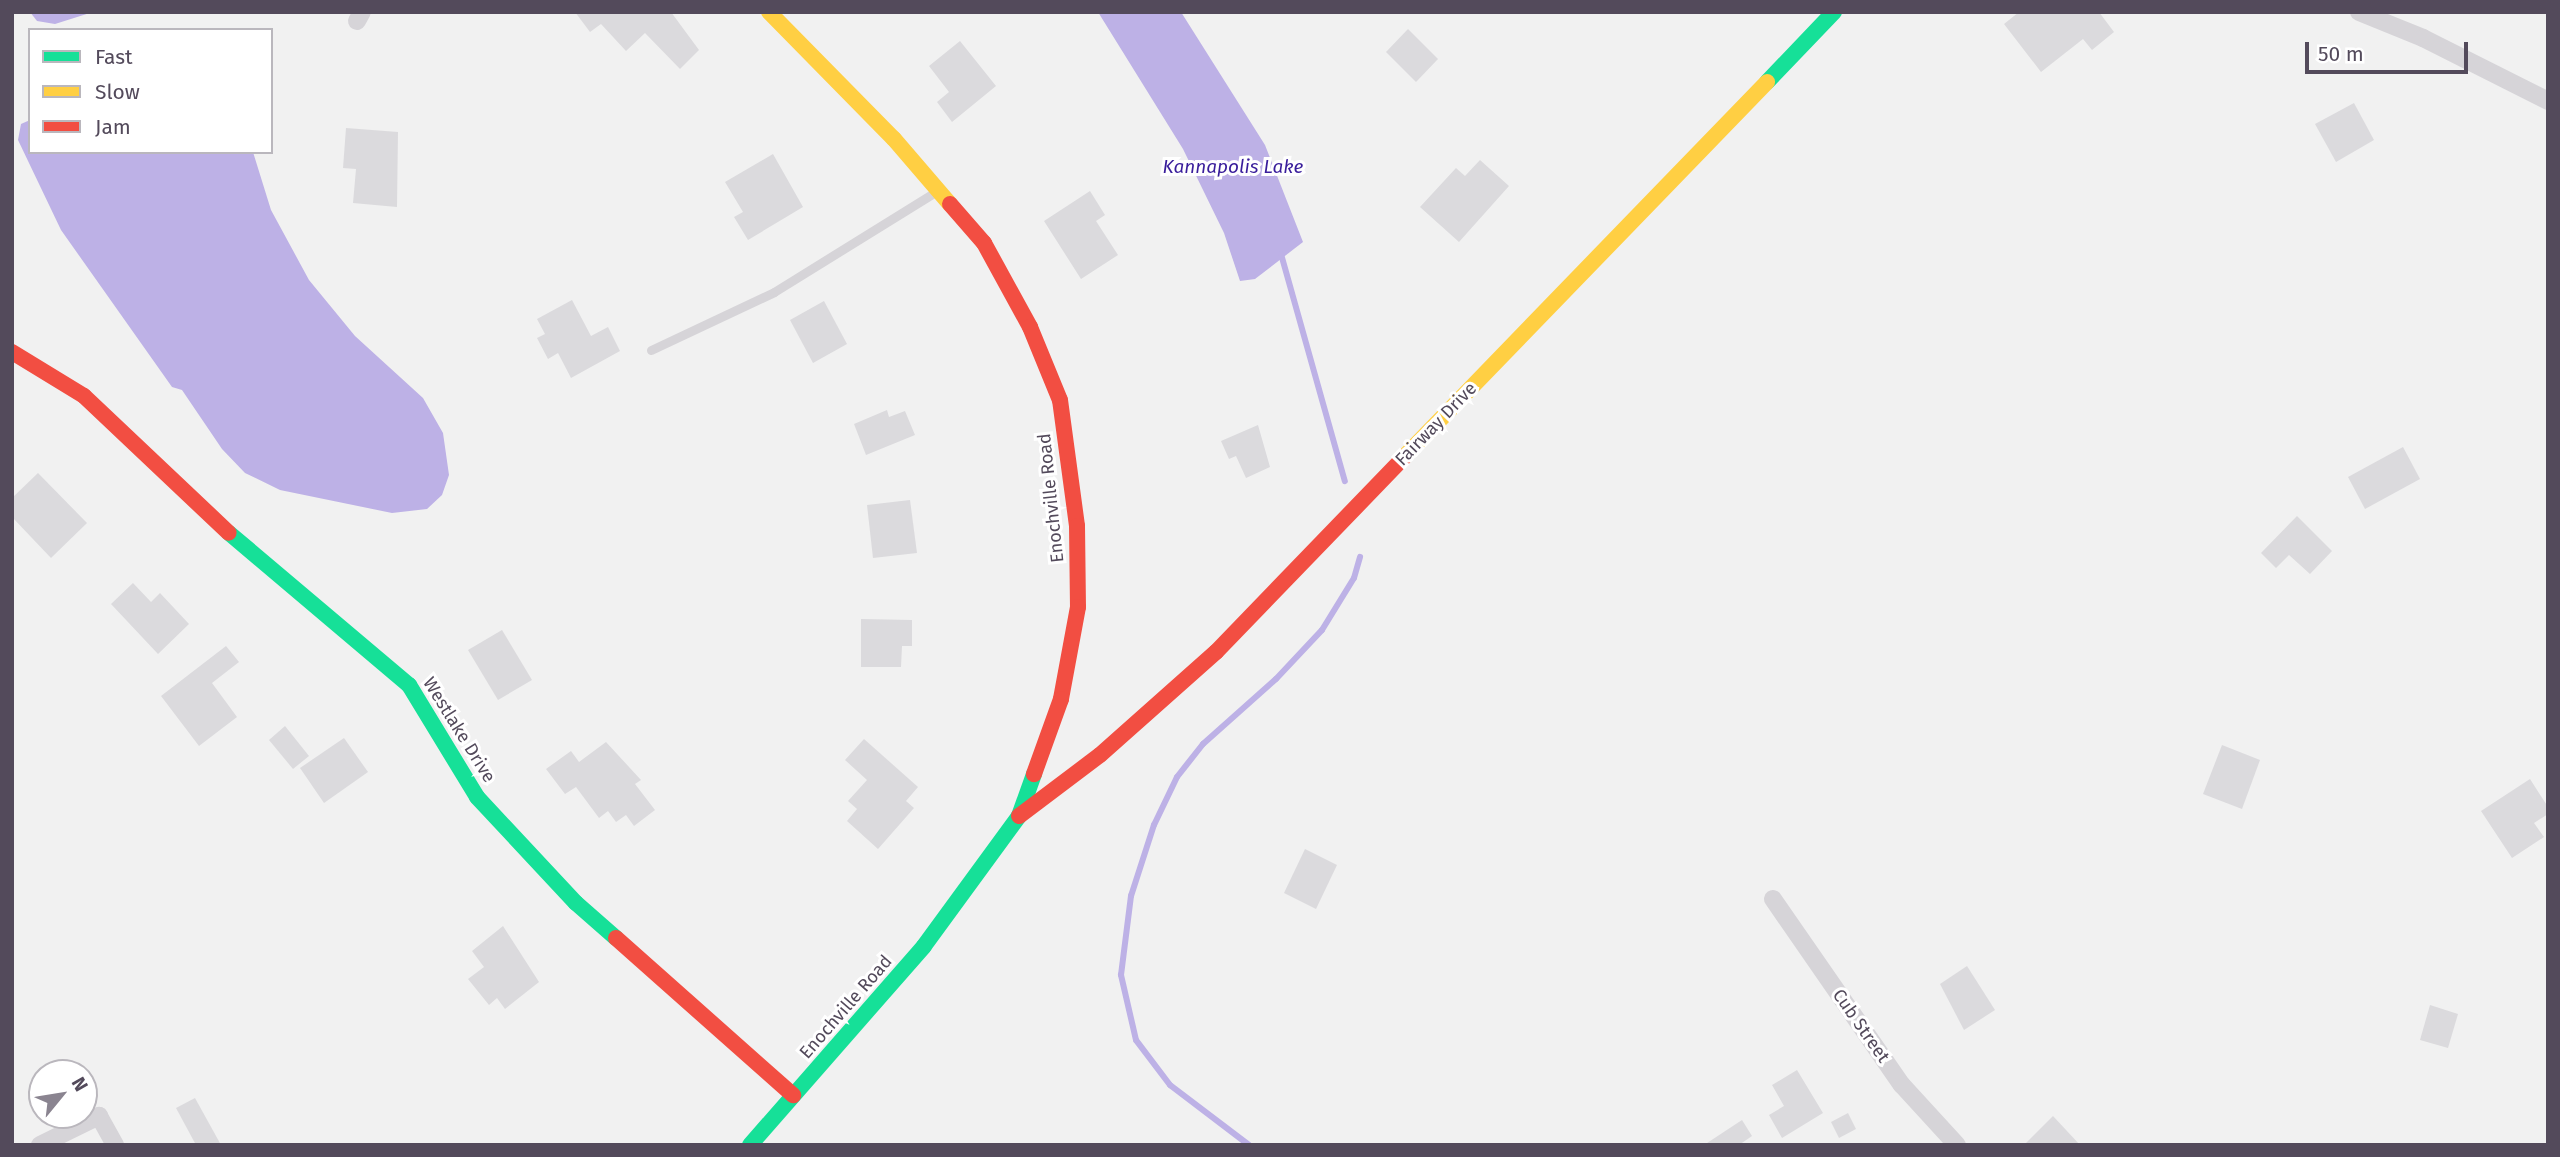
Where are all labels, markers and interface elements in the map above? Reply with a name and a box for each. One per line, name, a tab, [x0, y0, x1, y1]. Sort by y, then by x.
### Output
legend	[28, 28, 273, 154]
scale bar	[2308, 28, 2471, 72]
text: 50 m	[2318, 41, 2364, 67]
text: Fast	[95, 44, 133, 70]
text: Slow	[95, 79, 140, 105]
text: Jam	[95, 114, 131, 140]
water label: Kannapolis Lake	[1163, 156, 1303, 178]
street label: Fairway Drive	[1391, 378, 1481, 470]
street label: Enochville Road	[1033, 432, 1069, 564]
street label: Westlake Drive	[418, 673, 500, 787]
street label: Enochville Road	[795, 951, 897, 1063]
street label: Cub Street	[1828, 985, 1894, 1067]
north arrow	[28, 1059, 98, 1129]
text: N	[67, 1073, 93, 1095]

